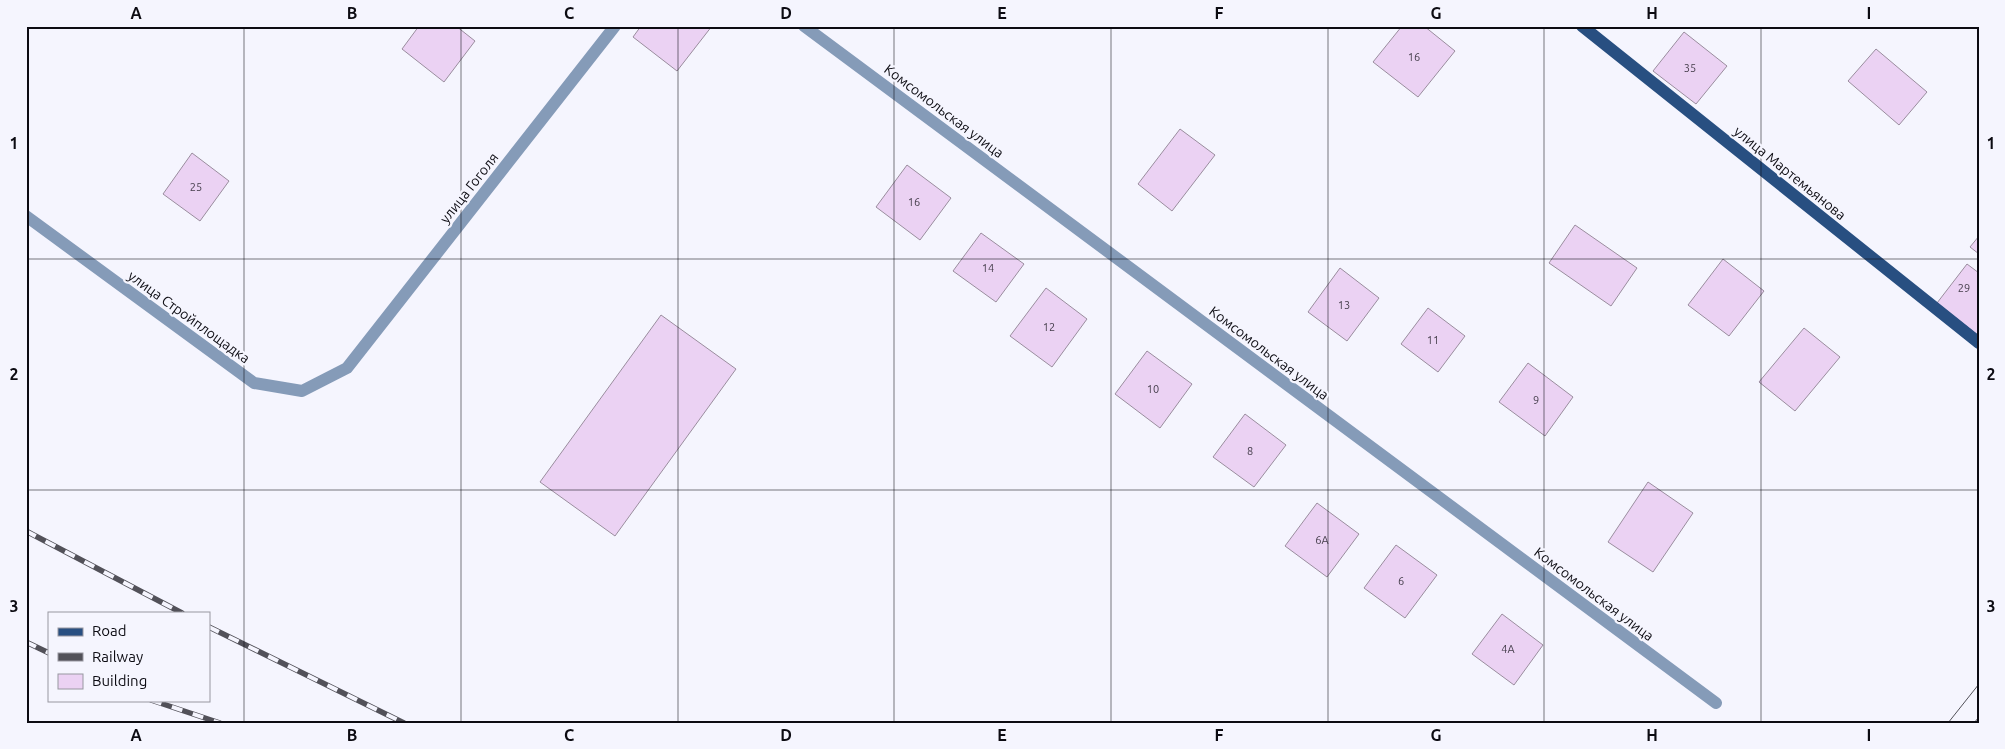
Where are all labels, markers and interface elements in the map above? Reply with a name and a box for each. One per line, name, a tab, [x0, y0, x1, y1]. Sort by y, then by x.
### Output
text: A	[130, 4, 142, 22]
text: B	[347, 4, 357, 22]
text: C	[564, 4, 574, 22]
text: D	[780, 4, 792, 22]
text: E	[997, 4, 1007, 22]
text: F	[1215, 4, 1224, 22]
text: G	[1430, 4, 1442, 22]
text: H	[1646, 4, 1658, 22]
text: I	[1867, 4, 1871, 22]
house number: 16	[1408, 51, 1420, 63]
street label: Комсомольская улица	[881, 61, 1007, 161]
house number: 35	[1684, 62, 1696, 74]
street label: улица Мартемьянова	[1731, 123, 1849, 223]
text: 1	[9, 134, 19, 152]
text: 1	[1986, 134, 1996, 152]
street label: улица Гоголя	[437, 150, 501, 226]
house number: 25	[190, 181, 202, 193]
house number: 16	[908, 196, 920, 208]
house number: 14	[982, 262, 994, 274]
street label: улица Стройплощадка	[125, 268, 253, 366]
house number: 29	[1958, 282, 1970, 294]
house number: 13	[1338, 299, 1350, 311]
street label: Комсомольская улица	[1206, 303, 1332, 403]
house number: 12	[1043, 321, 1055, 333]
house number: 11	[1427, 334, 1439, 346]
text: 2	[9, 365, 19, 383]
text: 2	[1986, 365, 1996, 383]
house number: 10	[1147, 383, 1159, 395]
house number: 9	[1533, 394, 1539, 406]
house number: 8	[1247, 445, 1253, 457]
house number: 6А	[1315, 534, 1330, 546]
street label: Комсомольская улица	[1531, 544, 1657, 644]
house number: 6	[1398, 575, 1404, 587]
text: 3	[9, 597, 19, 615]
text: 3	[1986, 597, 1996, 615]
legend	[48, 612, 210, 702]
text: Road	[92, 622, 127, 639]
house number: 4А	[1501, 643, 1516, 655]
text: Railway	[92, 648, 143, 665]
text: Building	[92, 672, 147, 689]
text: A	[130, 726, 142, 744]
text: B	[347, 726, 357, 744]
text: C	[564, 726, 574, 744]
text: D	[780, 726, 792, 744]
text: E	[997, 726, 1007, 744]
text: F	[1215, 726, 1224, 744]
text: G	[1430, 726, 1442, 744]
text: H	[1646, 726, 1658, 744]
text: I	[1867, 726, 1871, 744]

